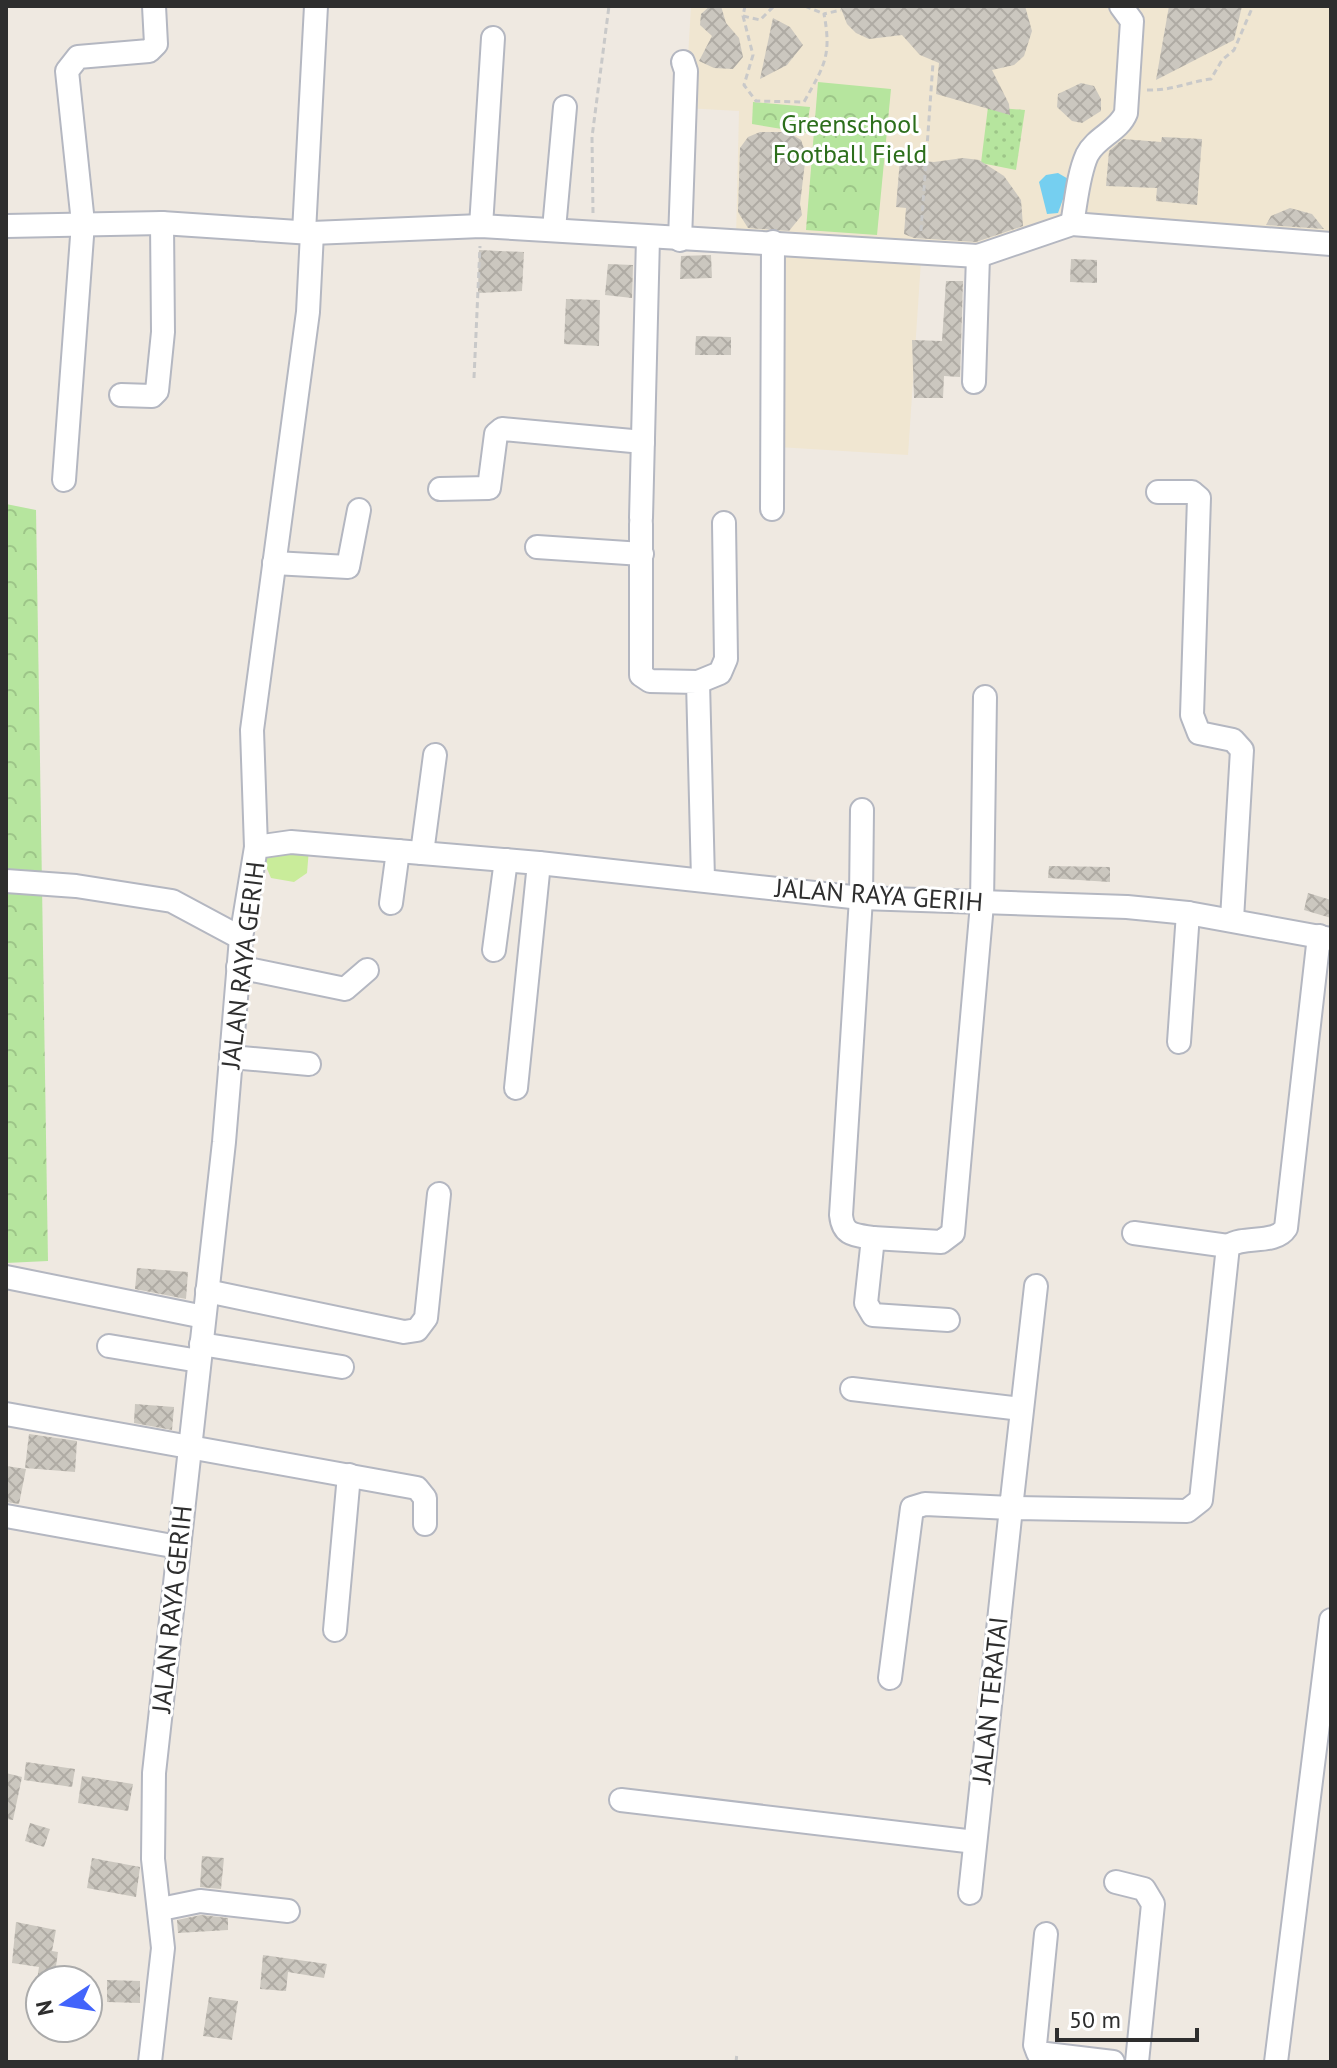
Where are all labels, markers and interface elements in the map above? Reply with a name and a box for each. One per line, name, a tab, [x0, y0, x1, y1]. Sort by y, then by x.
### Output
park label: Greenschool Football Field	[773, 107, 927, 170]
street label: JALAN RAYA GERIH	[213, 859, 272, 1071]
street label: JALAN RAYA GERIH	[773, 871, 984, 918]
street label: JALAN RAYA GERIH	[144, 1504, 199, 1715]
street label: JALAN TERATAI	[964, 1615, 1015, 1786]
north arrow	[24, 1964, 104, 2044]
scale bar	[1057, 1992, 1197, 2042]
text: N	[29, 1998, 60, 2018]
text: 50 m	[1069, 2004, 1121, 2035]

